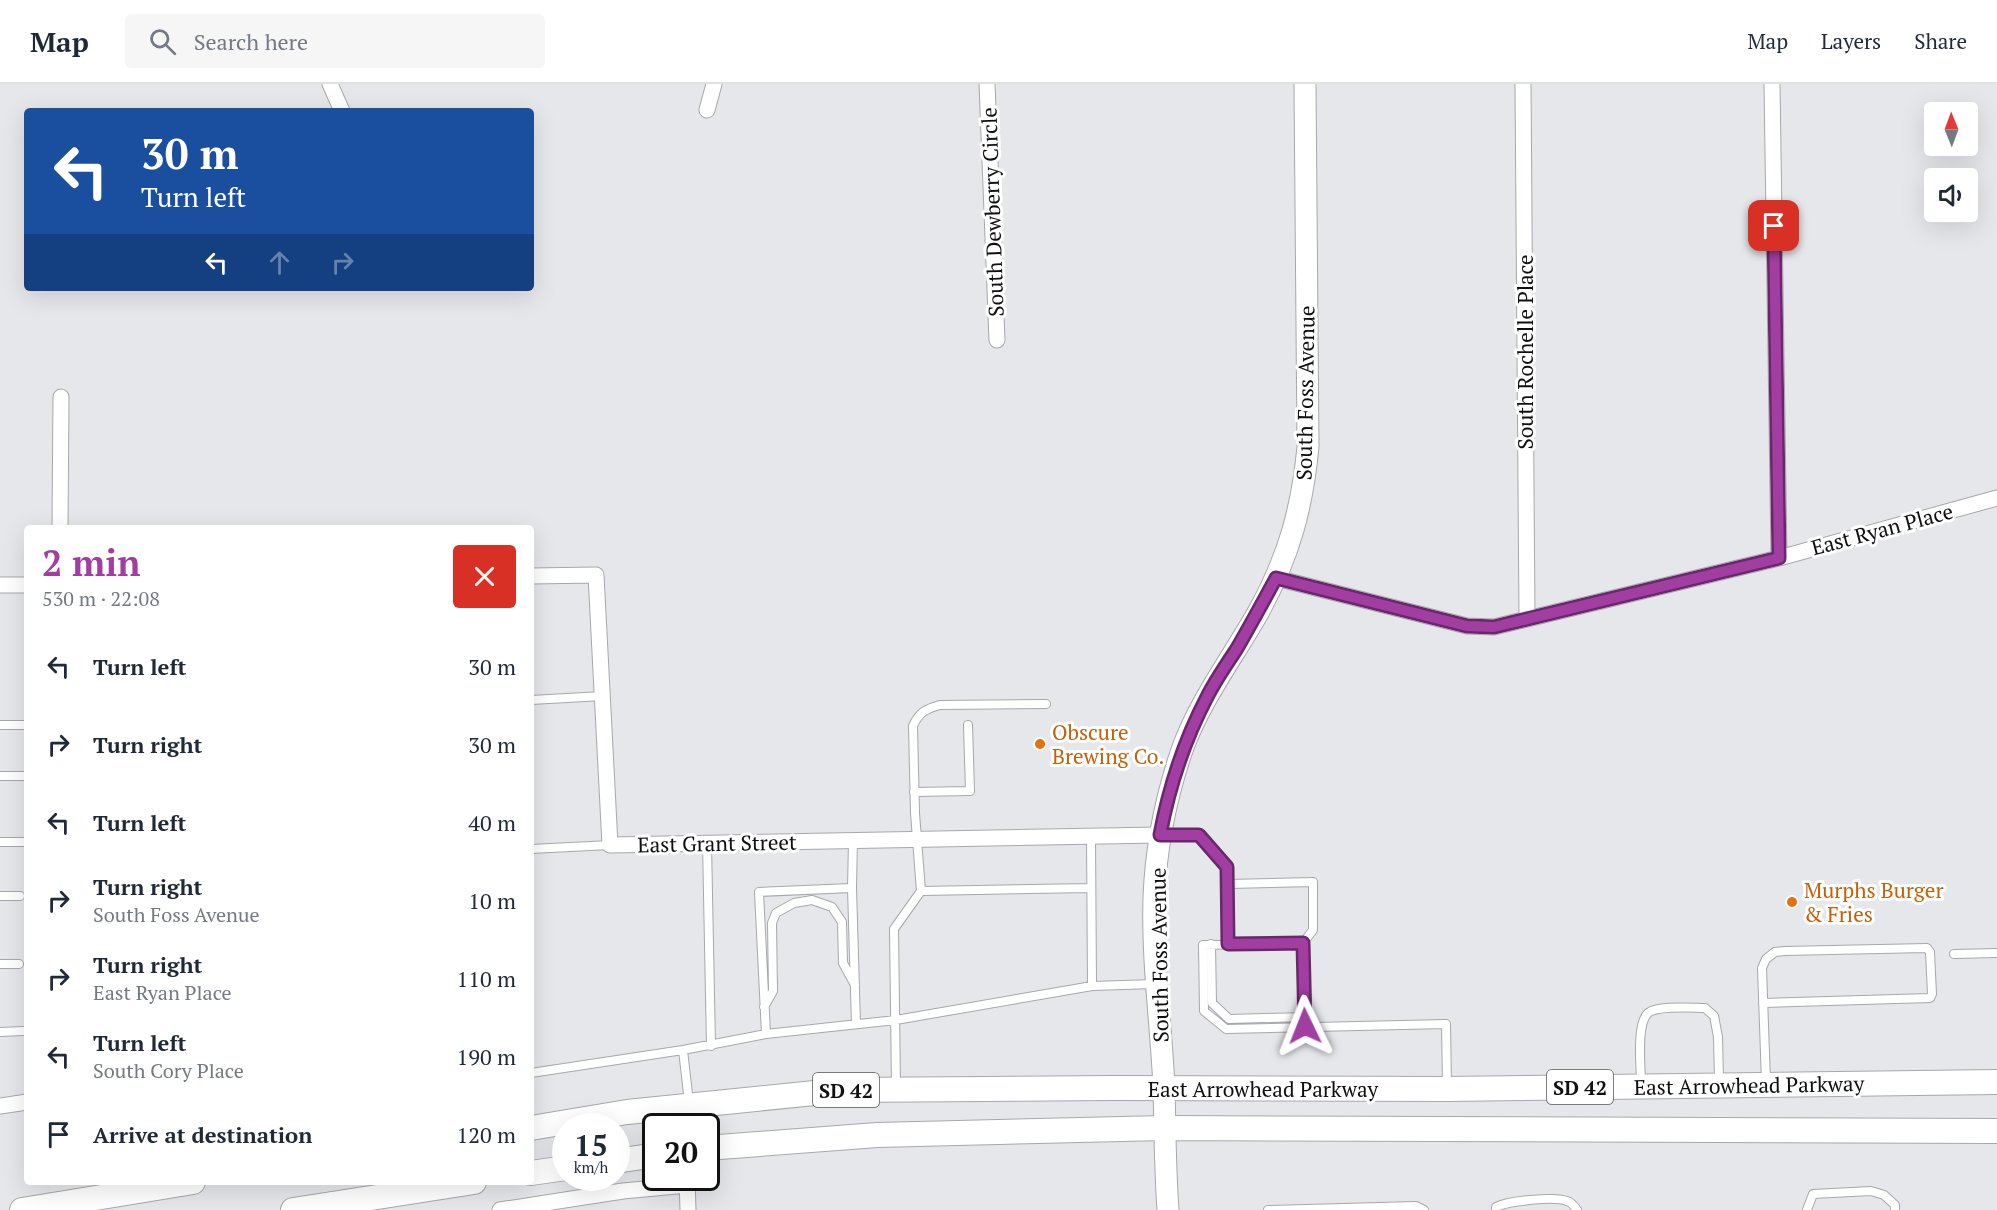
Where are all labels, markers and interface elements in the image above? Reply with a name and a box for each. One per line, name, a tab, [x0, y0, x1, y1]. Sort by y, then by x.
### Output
search box	[125, 14, 545, 68]
text: Map	[30, 23, 89, 60]
icon: search	[146, 25, 179, 58]
text: Search here	[194, 27, 308, 56]
text: Map	[1747, 27, 1788, 55]
text: Layers	[1821, 27, 1881, 55]
text: Share	[1914, 27, 1967, 55]
north arrow	[1924, 102, 1978, 156]
map controls	[1924, 102, 1978, 222]
street label: South Dewberry Circle	[974, 107, 1010, 317]
text: 30 m	[141, 125, 239, 181]
icon: left	[42, 132, 120, 210]
button: sound	[1924, 168, 1978, 222]
text: Turn left	[141, 179, 246, 215]
pin	[1748, 200, 1799, 251]
icon: arrive	[1757, 209, 1790, 242]
icon: left	[200, 246, 233, 279]
icon: ahead	[263, 246, 296, 279]
icon: right	[326, 246, 359, 279]
street label: South Rochelle Place	[1511, 254, 1539, 450]
street label: South Foss Avenue	[1289, 305, 1321, 481]
street label: East Ryan Place	[1808, 497, 1956, 561]
text: 2 min	[42, 539, 140, 586]
button: close	[453, 545, 516, 608]
text: 530 m · 22:08	[42, 585, 160, 612]
icon: left	[42, 650, 75, 683]
text: Turn left	[93, 652, 186, 681]
text: 30 m	[468, 652, 516, 681]
place label: Obscure Brewing Co.	[1052, 718, 1164, 770]
icon: right	[42, 728, 75, 761]
text: Turn right	[93, 730, 202, 759]
text: 30 m	[468, 730, 516, 759]
marker: Obscure Brewing Co.	[1033, 737, 1047, 751]
icon: left	[42, 806, 75, 839]
text: Turn left	[93, 808, 186, 837]
text: 40 m	[468, 808, 516, 837]
street label: East Grant Street	[637, 828, 797, 858]
street label: South Foss Avenue	[1143, 867, 1175, 1043]
text: Turn right	[93, 872, 202, 901]
place label: Murphs Burger & Fries	[1804, 876, 1943, 928]
icon: right	[42, 884, 75, 917]
text: 10 m	[468, 886, 516, 915]
marker: Murphs Burger & Fries	[1785, 895, 1799, 909]
text: South Foss Avenue	[93, 901, 260, 928]
text: Turn right	[93, 950, 202, 979]
icon: right	[42, 962, 75, 995]
text: 110 m	[456, 964, 516, 993]
text: East Ryan Place	[93, 979, 232, 1006]
position arrow	[1273, 994, 1337, 1058]
text: Turn left	[93, 1028, 186, 1057]
icon: left	[42, 1040, 75, 1073]
text: 190 m	[456, 1042, 516, 1071]
text: South Cory Place	[93, 1057, 244, 1084]
street label: East Arrowhead Parkway	[1634, 1069, 1865, 1101]
road number: SD 42	[1547, 1070, 1613, 1104]
road number: SD 42	[813, 1073, 879, 1107]
street label: East Arrowhead Parkway	[1148, 1075, 1379, 1103]
speed limit sign: 20	[642, 1113, 720, 1191]
icon: arrive	[42, 1118, 75, 1151]
text: Arrive at destination	[93, 1120, 312, 1149]
text: 120 m	[456, 1120, 516, 1149]
text: 15	[574, 1125, 608, 1165]
text: km/h	[574, 1157, 608, 1177]

